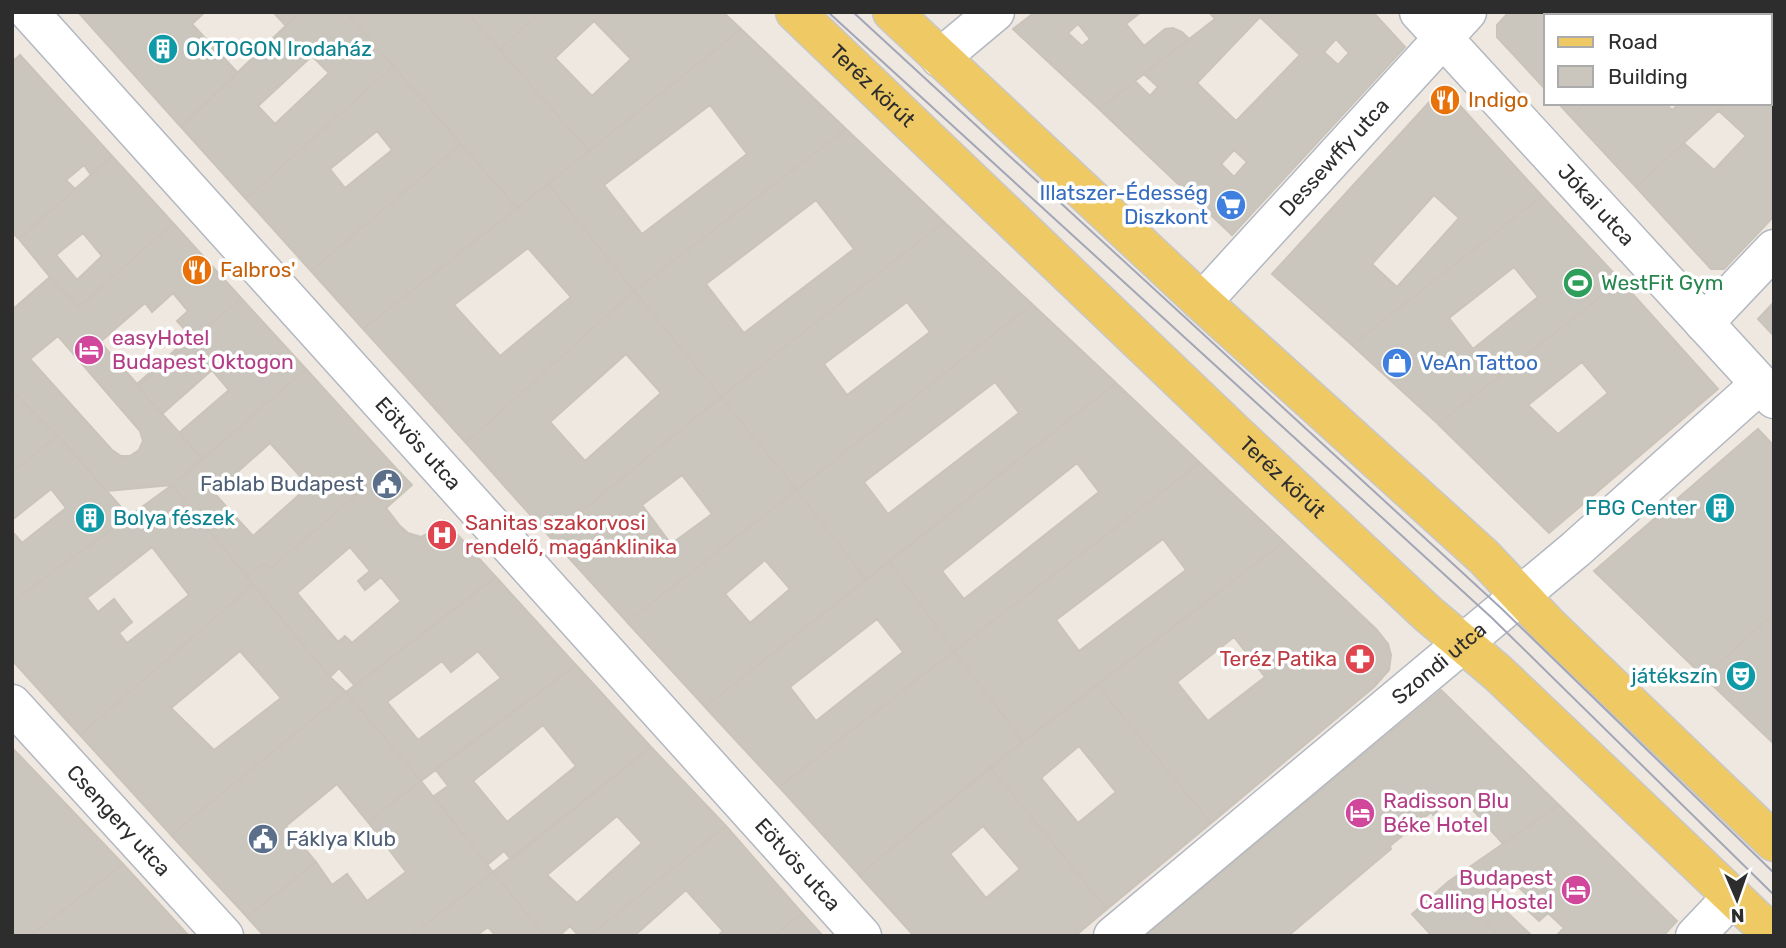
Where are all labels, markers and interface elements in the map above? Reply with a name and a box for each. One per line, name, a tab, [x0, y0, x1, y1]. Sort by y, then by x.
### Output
legend	[1544, 14, 1772, 105]
text: Road	[1608, 29, 1658, 54]
building icon: OKTOGON Irodaház	[146, 32, 180, 66]
place label: OKTOGON Irodaház	[186, 36, 372, 61]
street label: Teréz körút	[825, 39, 921, 132]
text: Building	[1608, 64, 1688, 89]
restaurant icon: Indigo	[1428, 83, 1462, 117]
place label: Indigo	[1468, 87, 1529, 112]
street label: Dessewffy utca	[1274, 93, 1394, 221]
street label: Jókai utca	[1553, 159, 1640, 251]
place label: Illatszer-Édesség Diszkont	[1040, 180, 1208, 229]
supermarket icon: Illatszer-Édesség Diszkont	[1214, 188, 1248, 222]
restaurant icon: Falbros'	[180, 253, 214, 287]
place label: Falbros'	[220, 257, 295, 282]
sports icon: WestFit Gym	[1561, 266, 1595, 300]
place label: WestFit Gym	[1601, 270, 1723, 295]
place label: easyHotel Budapest Oktogon	[112, 325, 294, 374]
hotel icon: easyHotel Budapest Oktogon	[72, 333, 106, 367]
shop icon: VeAn Tattoo	[1380, 346, 1414, 380]
place label: VeAn Tattoo	[1420, 350, 1538, 375]
street label: Eötvös utca	[370, 392, 467, 495]
street label: Teréz körút	[1235, 431, 1331, 523]
public building icon: Fablab Budapest	[370, 467, 404, 501]
place label: Fablab Budapest	[200, 471, 364, 496]
building icon: FBG Center	[1703, 491, 1737, 525]
place label: FBG Center	[1585, 495, 1697, 520]
building icon: Bolya fészek	[73, 501, 107, 535]
place label: Bolya fészek	[113, 505, 235, 530]
place label: Sanitas szakorvosi rendelő, magánklinika	[465, 510, 677, 559]
hospital icon: Sanitas szakorvosi rendelő, magánklinika	[425, 518, 459, 552]
street label: Szondi utca	[1387, 617, 1491, 710]
pharmacy icon: Teréz Patika	[1343, 642, 1377, 676]
place label: Teréz Patika	[1219, 646, 1337, 671]
theatre icon: játékszín	[1724, 659, 1758, 693]
place label: játékszín	[1630, 663, 1718, 688]
street label: Csengery utca	[62, 760, 176, 881]
place label: Radisson Blu Béke Hotel	[1383, 788, 1509, 837]
hotel icon: Radisson Blu Béke Hotel	[1343, 796, 1377, 830]
street label: Eötvös utca	[750, 813, 846, 916]
public building icon: Fáklya Klub	[246, 822, 280, 856]
place label: Fáklya Klub	[286, 826, 396, 851]
north arrow	[1702, 864, 1772, 934]
place label: Budapest Calling Hostel	[1419, 865, 1553, 914]
hotel icon: Budapest Calling Hostel	[1559, 873, 1593, 907]
text: N	[1730, 904, 1745, 927]

